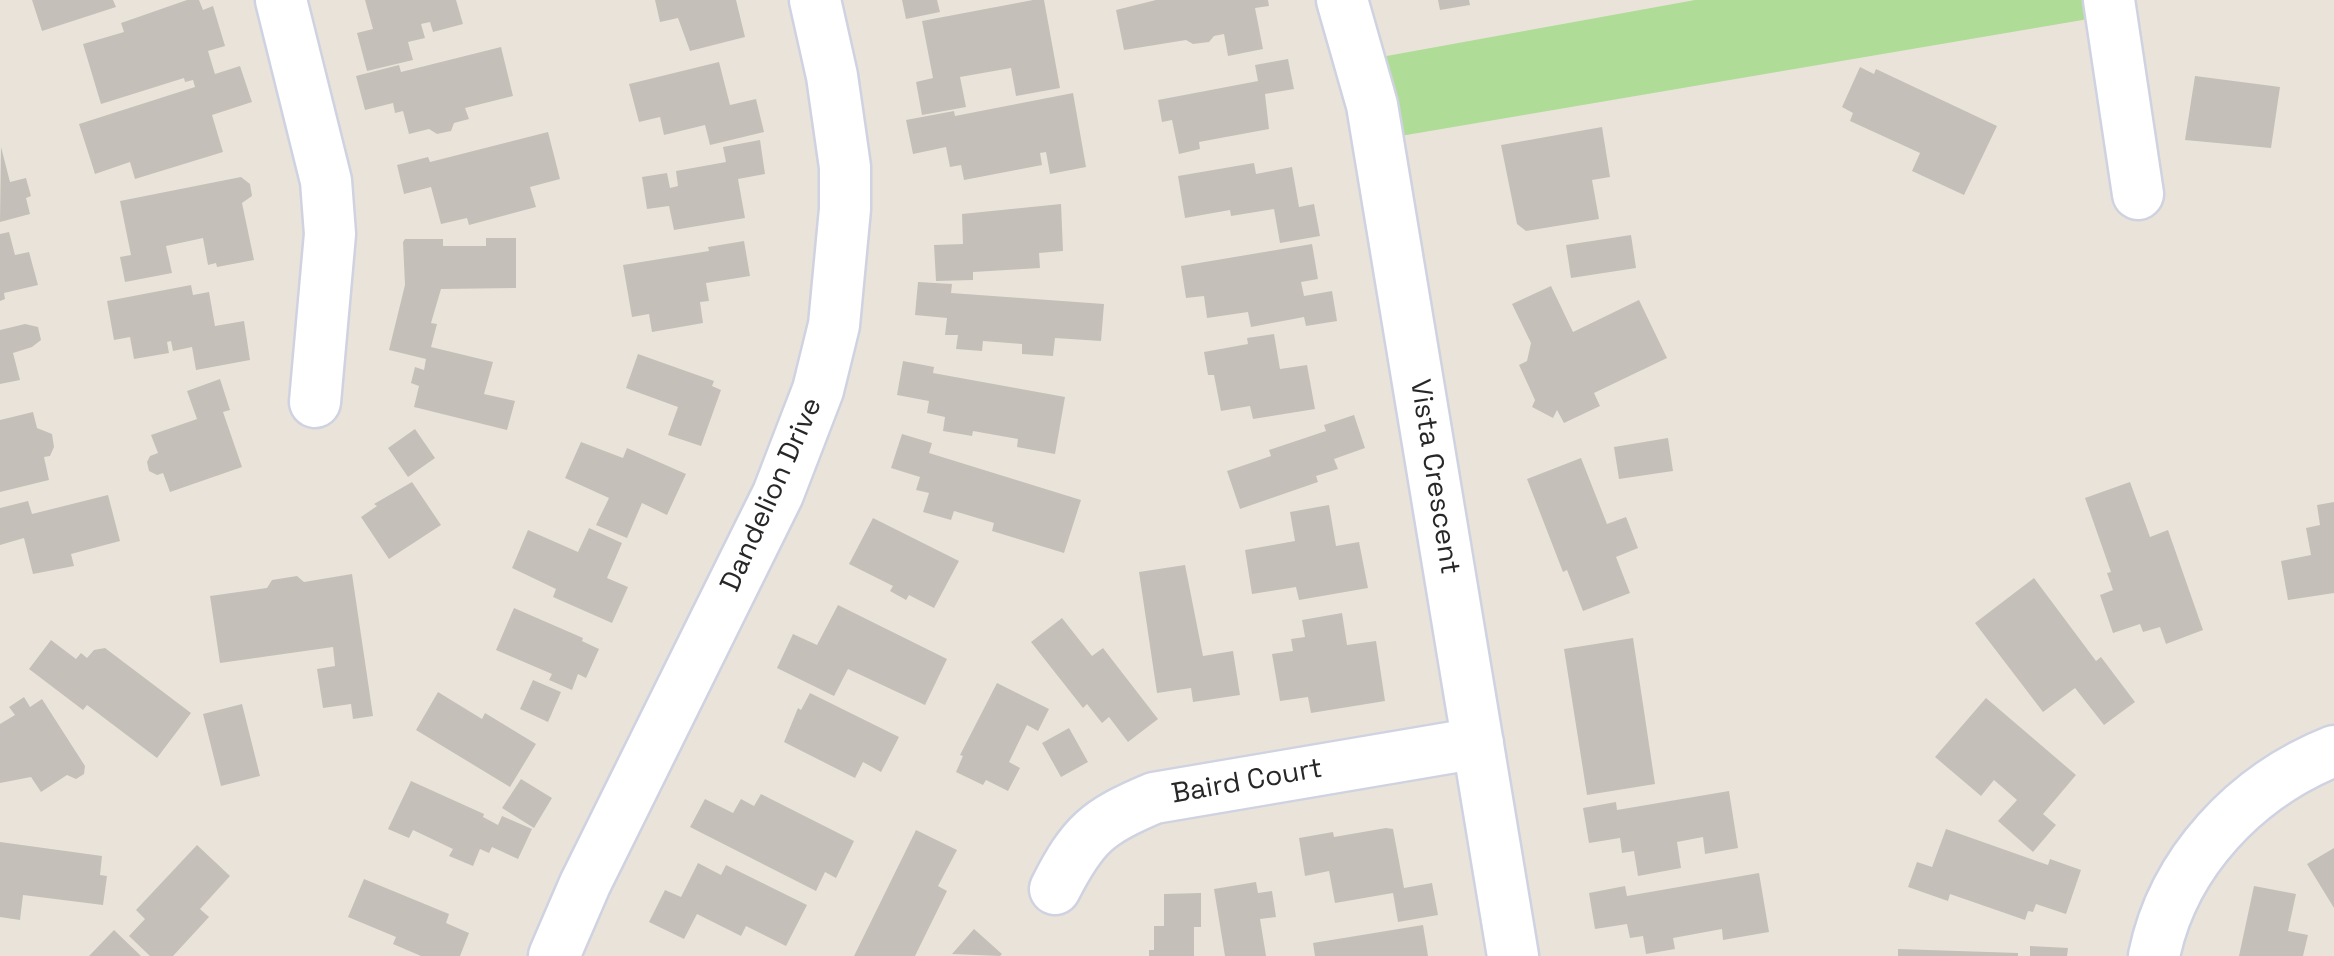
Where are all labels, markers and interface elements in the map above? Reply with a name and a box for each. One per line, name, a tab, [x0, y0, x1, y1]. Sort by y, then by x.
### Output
street label: Vista Crescent	[1402, 377, 1466, 577]
street label: Dandelion Drive	[714, 393, 830, 597]
street label: Baird Court	[1169, 752, 1325, 812]

